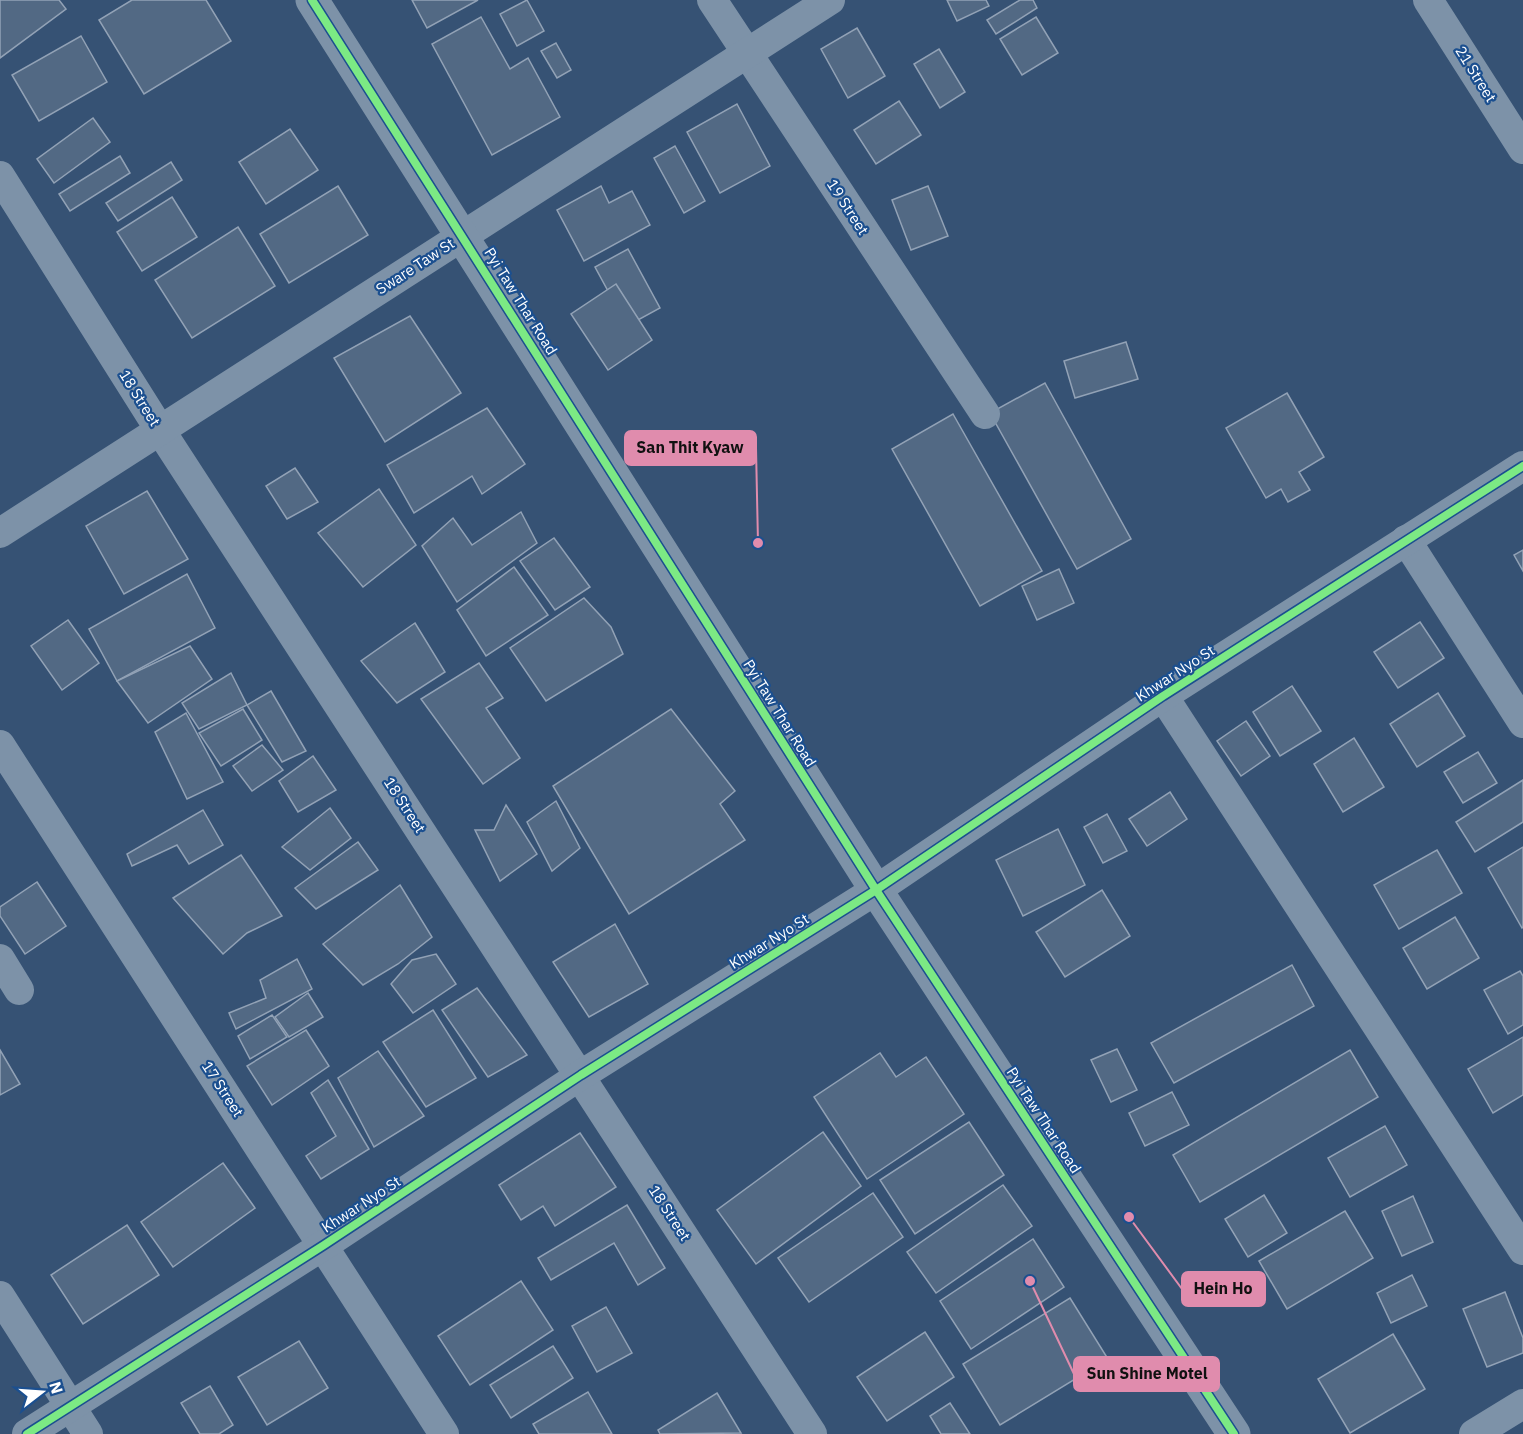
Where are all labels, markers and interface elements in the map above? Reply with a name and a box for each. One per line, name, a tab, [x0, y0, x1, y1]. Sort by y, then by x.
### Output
street label: 21 Street	[1451, 42, 1501, 106]
street label: 19 Street	[823, 176, 873, 238]
street label: Sware Taw St	[372, 234, 458, 298]
street label: Pyi Taw Thar Road	[480, 244, 562, 358]
street label: 18 Street	[115, 366, 165, 430]
callout: San Thit Kyaw	[625, 431, 756, 465]
text: San Thit Kyaw	[636, 437, 744, 457]
street label: Khwar Nyo St	[1132, 640, 1218, 706]
street label: Pyi Taw Thar Road	[739, 656, 821, 770]
street label: 18 Street	[380, 774, 430, 836]
street label: Khwar Nyo St	[726, 909, 812, 973]
street label: 17 Street	[198, 1058, 248, 1120]
street label: Pyi Taw Thar Road	[1003, 1063, 1085, 1177]
street label: Khwar Nyo St	[318, 1171, 404, 1237]
street label: 18 Street	[645, 1182, 695, 1244]
callout: Hein Ho	[1182, 1272, 1265, 1306]
text: Hein Ho	[1193, 1278, 1253, 1298]
callout: Sun Shine Motel	[1074, 1357, 1219, 1391]
north arrow	[12, 1362, 72, 1422]
text: Sun Shine Motel	[1086, 1363, 1208, 1383]
text: N	[45, 1379, 68, 1396]

